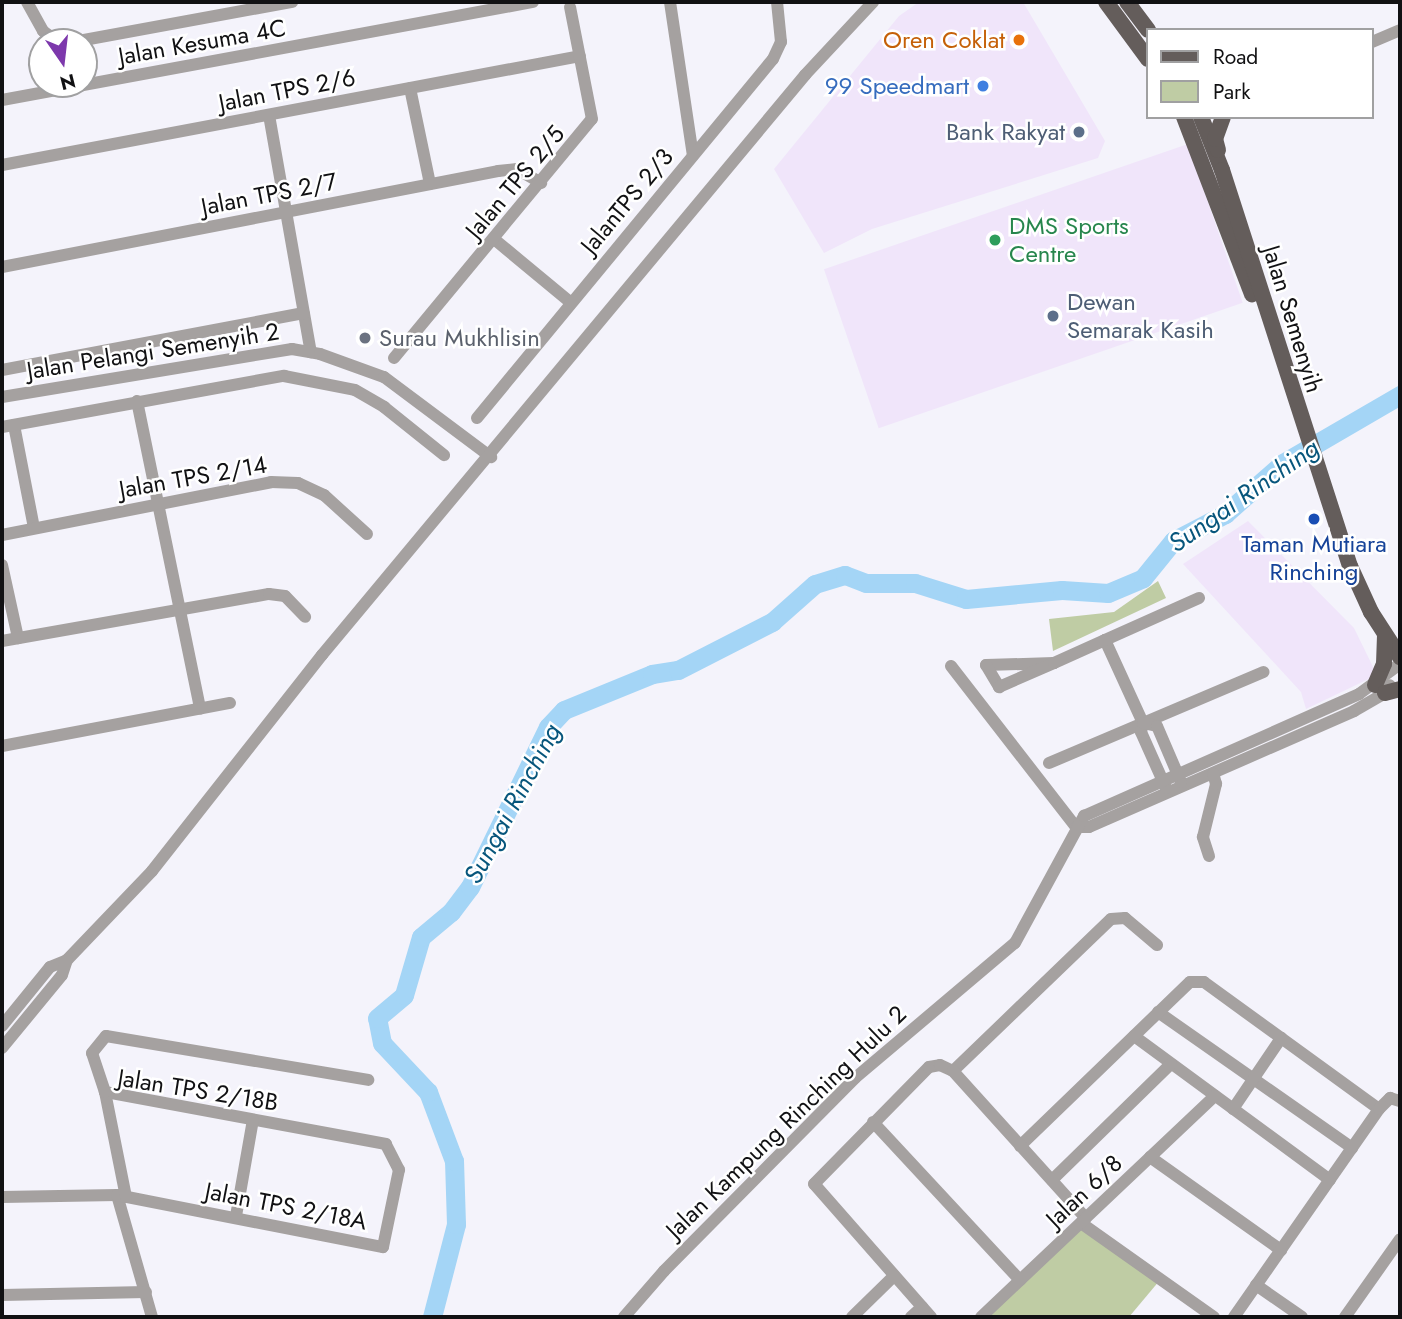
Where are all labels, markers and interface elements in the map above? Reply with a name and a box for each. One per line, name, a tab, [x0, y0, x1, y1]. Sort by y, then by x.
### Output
street label: Jalan Kesuma 4C	[116, 13, 288, 71]
place label: Oren Coklat	[883, 26, 1005, 54]
north arrow	[28, 28, 98, 98]
legend	[1146, 28, 1374, 119]
marker: Oren Coklat	[1011, 32, 1027, 48]
text: Road	[1213, 42, 1258, 72]
street label: Jalan TPS 2/6	[216, 63, 358, 117]
text: N	[57, 67, 78, 97]
place label: 99 Speedmart	[825, 72, 969, 100]
text: Park	[1213, 77, 1250, 107]
marker: 99 Speedmart	[975, 78, 991, 94]
place label: Bank Rakyat	[946, 118, 1065, 146]
street label: Jalan TPS 2/5	[459, 120, 571, 244]
marker: Bank Rakyat	[1071, 124, 1087, 140]
street label: JalanTPS 2/3	[575, 143, 679, 259]
street label: Jalan TPS 2/7	[199, 167, 339, 221]
place label: DMS Sports Centre	[1009, 212, 1129, 268]
marker: DMS Sports Centre	[987, 232, 1003, 248]
street label: Jalan Semenyih	[1257, 242, 1329, 396]
place label: Dewan Semarak Kasih	[1067, 288, 1214, 344]
marker: Dewan Semarak Kasih	[1045, 308, 1061, 324]
street label: Jalan Pelangi Semenyih 2	[25, 317, 281, 385]
place label: Surau Mukhlisin	[379, 324, 540, 352]
marker: Surau Mukhlisin	[357, 330, 373, 346]
water label: Sungai Rinching	[1163, 433, 1325, 559]
street label: Jalan TPS 2/14	[117, 450, 269, 504]
marker: Taman Mutiara Rinching	[1306, 511, 1322, 527]
place label: Taman Mutiara Rinching	[1241, 530, 1387, 586]
water label: Sungai Rinching	[458, 719, 568, 889]
street label: Jalan Kampung Rinching Hulu 2	[660, 1000, 912, 1244]
street label: Jalan TPS 2/18B	[116, 1063, 280, 1117]
street label: Jalan 6/8	[1040, 1149, 1128, 1233]
street label: Jalan TPS 2/18A	[203, 1176, 369, 1236]

